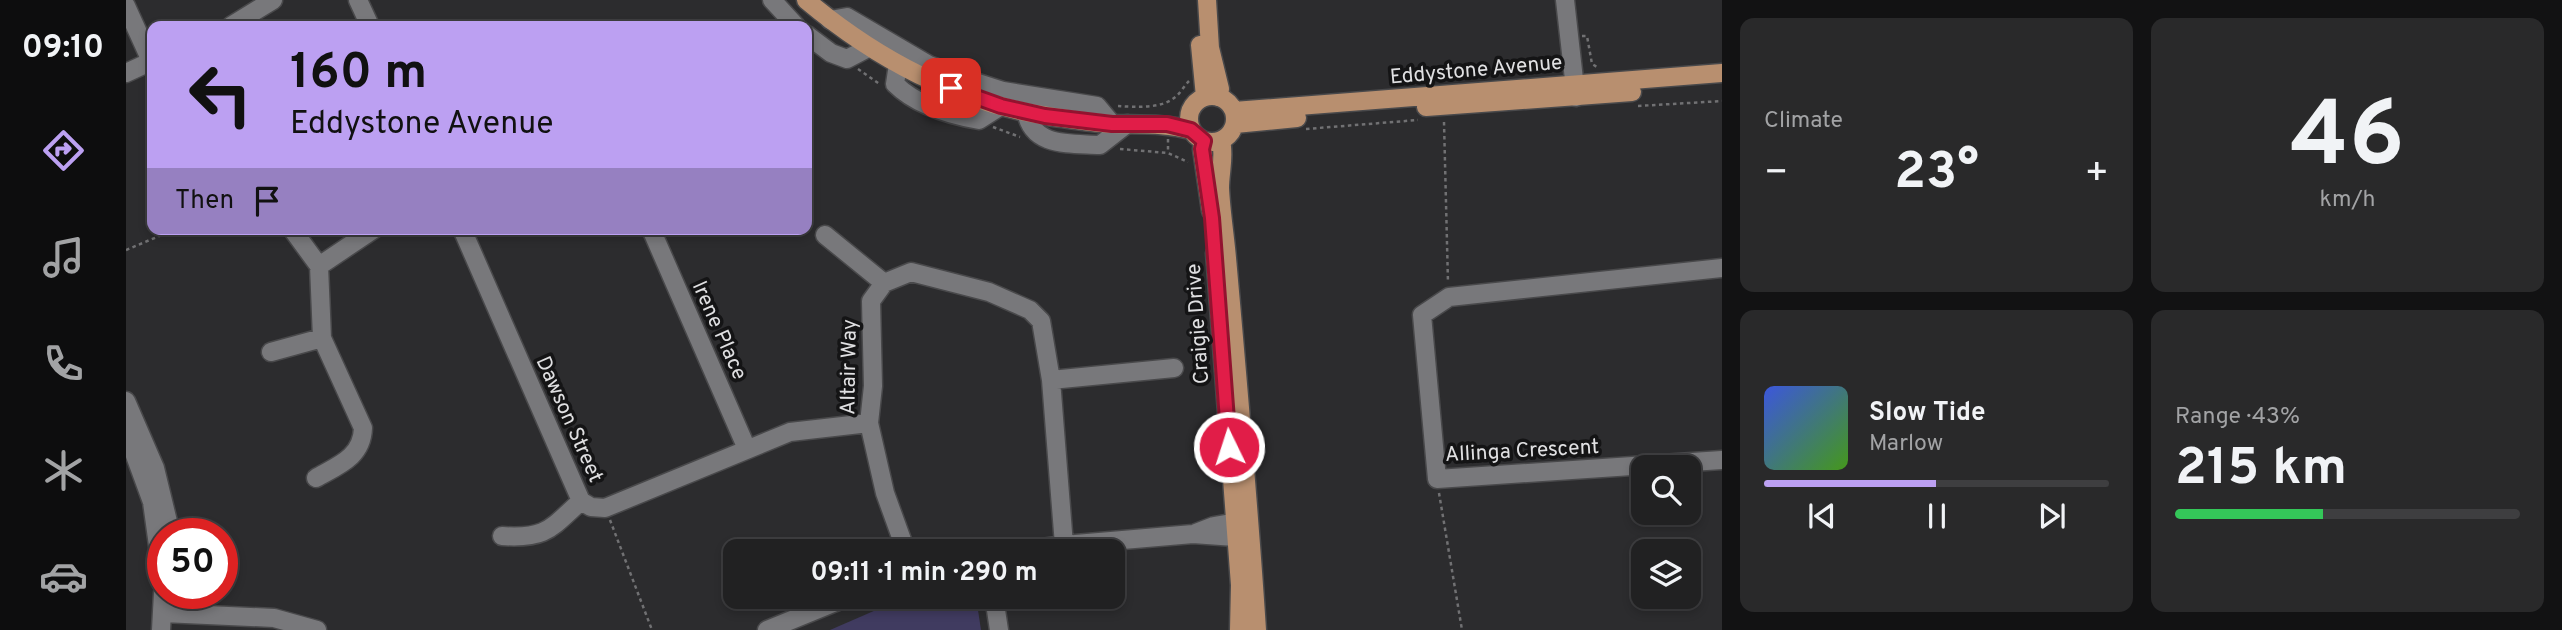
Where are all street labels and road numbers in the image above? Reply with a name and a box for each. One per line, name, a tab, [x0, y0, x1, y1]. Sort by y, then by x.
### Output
street label: Eddystone Avenue	[1389, 50, 1563, 91]
street label: Craigie Drive	[1181, 263, 1216, 385]
street label: Irene Place	[685, 277, 752, 384]
street label: Altair Way	[835, 319, 864, 415]
street label: Dawson Street	[529, 352, 609, 487]
street label: Allinga Crescent	[1444, 434, 1600, 469]

